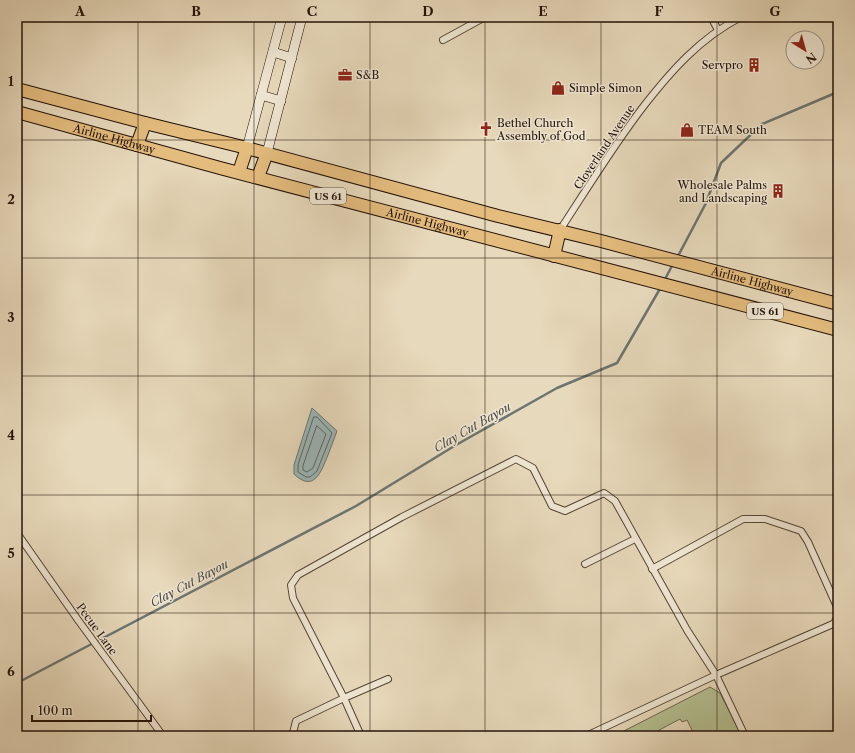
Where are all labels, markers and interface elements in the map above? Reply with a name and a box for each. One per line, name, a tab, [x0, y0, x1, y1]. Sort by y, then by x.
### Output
text: A	[74, 3, 86, 19]
text: B	[191, 3, 201, 19]
text: C	[307, 3, 317, 19]
text: D	[422, 3, 434, 19]
text: E	[538, 3, 548, 19]
text: F	[655, 3, 664, 19]
text: G	[769, 3, 781, 19]
north arrow	[785, 30, 825, 70]
text: N	[803, 50, 819, 67]
building icon: Servpro	[746, 57, 762, 73]
place label: Servpro	[702, 58, 743, 72]
office icon: S&B	[337, 67, 353, 83]
place label: S&B	[356, 68, 379, 82]
text: 1	[8, 73, 14, 89]
shop icon: Simple Simon	[550, 80, 566, 96]
place label: Simple Simon	[569, 81, 642, 95]
street label: Cloverland Avenue	[571, 102, 637, 192]
place label: Bethel Church Assembly of God	[496, 116, 586, 143]
street label: Airline Highway	[71, 121, 158, 157]
church icon: Bethel Church Assembly of God	[478, 121, 494, 137]
shop icon: TEAM South	[679, 122, 695, 138]
place label: TEAM South	[698, 123, 767, 137]
place label: Wholesale Palms and Landscaping	[676, 178, 767, 205]
building icon: Wholesale Palms and Landscaping	[770, 183, 786, 199]
road number: US 61	[310, 188, 346, 204]
text: 2	[7, 191, 15, 207]
street label: Airline Highway	[384, 205, 471, 240]
street label: Airline Highway	[709, 263, 796, 299]
road number: US 61	[747, 303, 783, 319]
text: 3	[7, 309, 15, 325]
water label: Clay Cut Bayou	[431, 398, 514, 455]
text: 4	[7, 427, 15, 443]
text: 5	[7, 545, 15, 561]
water label: Clay Cut Bayou	[147, 556, 232, 610]
street label: Pecue Lane	[73, 600, 121, 658]
text: 6	[7, 663, 15, 679]
scale bar	[32, 697, 151, 723]
text: 100 m	[38, 703, 73, 718]

